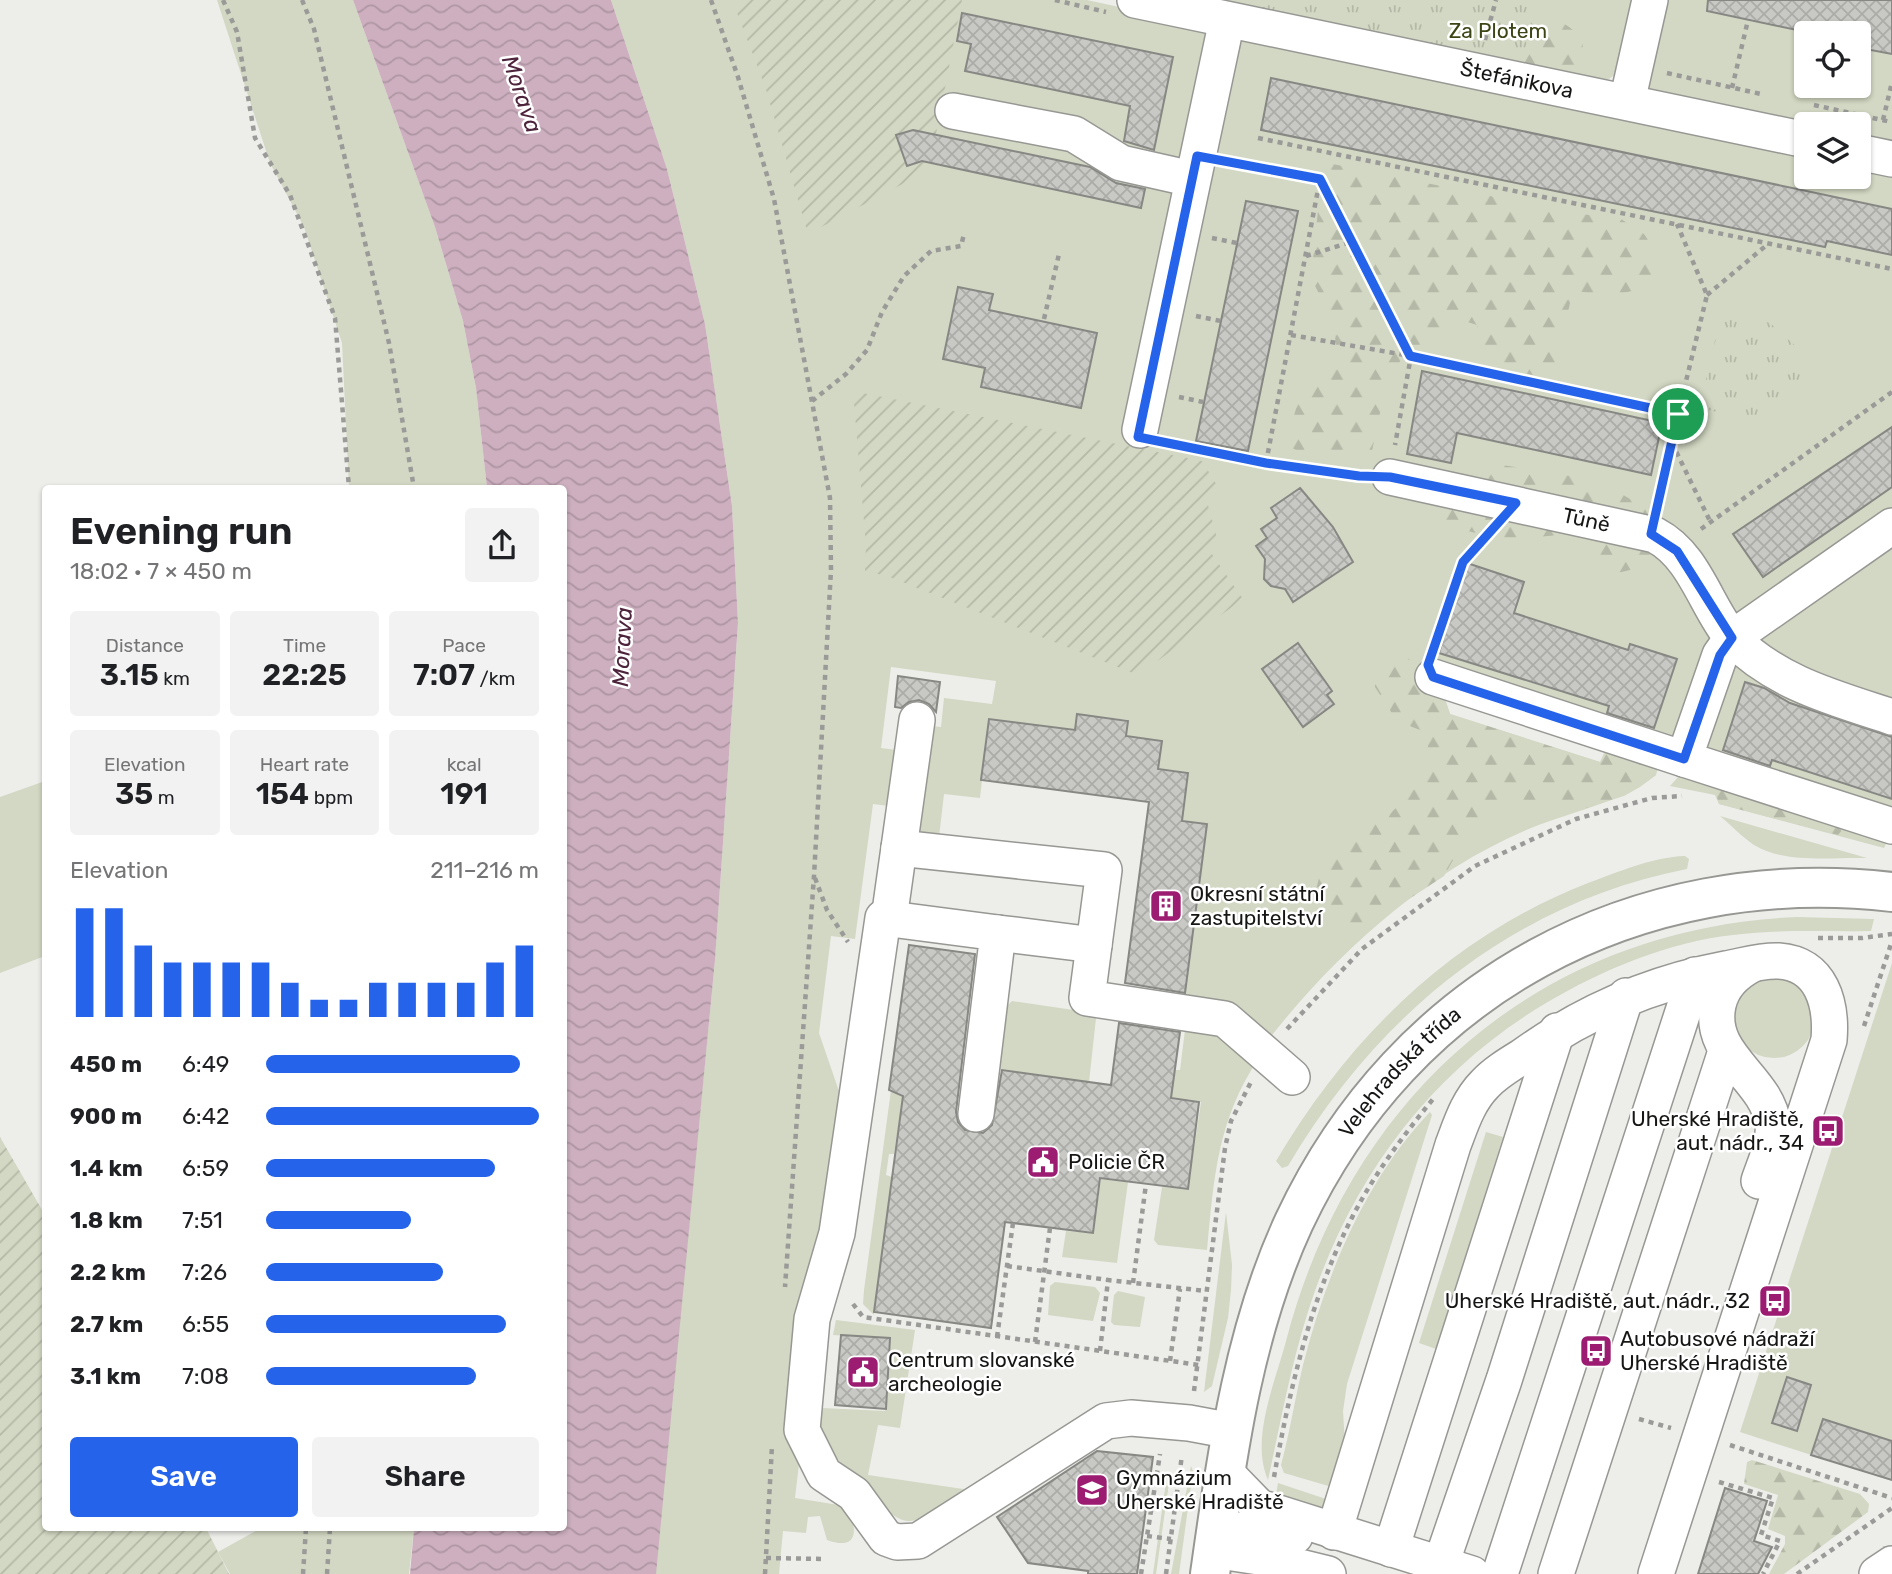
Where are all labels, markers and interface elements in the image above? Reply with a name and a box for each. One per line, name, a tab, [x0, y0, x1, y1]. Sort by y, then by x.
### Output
park label: Za Plotem	[1449, 18, 1547, 43]
map controls	[1794, 21, 1871, 189]
button: locate	[1794, 21, 1871, 98]
water label: Morava	[496, 52, 548, 136]
street label: Štefánikova	[1458, 55, 1576, 103]
button: layers	[1794, 112, 1871, 189]
pin	[1648, 384, 1708, 444]
icon: arrive	[1659, 395, 1697, 433]
street label: Tůně	[1561, 502, 1612, 537]
text: Evening run	[70, 508, 293, 554]
button: share	[465, 508, 539, 582]
text: 18:02 · 7 × 450 m	[70, 557, 252, 585]
water label: Morava	[606, 606, 638, 688]
text: Distance	[106, 634, 184, 657]
text: Time	[283, 634, 326, 657]
text: Pace	[442, 634, 486, 657]
text: 3.15	[100, 657, 159, 693]
text: 22:25	[262, 657, 347, 693]
text: 7:07	[413, 657, 475, 693]
text: km	[159, 667, 190, 690]
text: /km	[475, 667, 515, 690]
text: Elevation	[104, 753, 186, 776]
text: Heart rate	[260, 753, 349, 776]
text: kcal	[447, 753, 482, 776]
text: 35	[115, 776, 153, 812]
text: 154	[256, 776, 309, 812]
text: 191	[440, 776, 488, 812]
text: m	[153, 786, 175, 809]
text: bpm	[309, 786, 353, 809]
text: Elevation	[70, 856, 169, 884]
text: 211–216 m	[430, 856, 539, 884]
place label: Okresní státní zastupitelství	[1190, 881, 1326, 930]
building icon: Okresní státní zastupitelství	[1147, 887, 1185, 925]
street label: Velehradská třída	[1333, 1001, 1466, 1142]
text: 450 m	[70, 1050, 142, 1078]
text: 6:49	[182, 1050, 230, 1078]
text: 900 m	[70, 1102, 142, 1130]
text: 6:42	[182, 1102, 230, 1130]
place label: Uherské Hradiště, aut. nádr., 34	[1631, 1106, 1804, 1155]
bus stop icon: Uherské Hradiště, aut. nádr., 34	[1809, 1112, 1847, 1150]
public building icon: Policie ČR	[1024, 1143, 1062, 1181]
place label: Policie ČR	[1068, 1149, 1165, 1174]
text: 1.4 km	[70, 1154, 143, 1182]
text: 6:59	[182, 1154, 229, 1182]
text: 1.8 km	[70, 1206, 143, 1234]
text: 7:51	[182, 1206, 223, 1234]
text: 2.2 km	[70, 1258, 146, 1286]
text: 7:26	[182, 1258, 227, 1286]
bus stop icon: Uherské Hradiště, aut. nádr., 32	[1756, 1282, 1794, 1320]
place label: Uherské Hradiště, aut. nádr., 32	[1445, 1288, 1750, 1313]
text: 2.7 km	[70, 1310, 143, 1338]
text: 6:55	[182, 1310, 229, 1338]
place label: Autobusové nádraží Uherské Hradiště	[1620, 1326, 1815, 1375]
bus stop icon: Autobusové nádraží Uherské Hradiště	[1577, 1332, 1615, 1370]
place label: Centrum slovanské archeologie	[888, 1347, 1075, 1396]
public building icon: Centrum slovanské archeologie	[844, 1353, 882, 1391]
text: 3.1 km	[70, 1362, 141, 1390]
text: 7:08	[182, 1362, 229, 1390]
button: Save	[70, 1437, 298, 1517]
button: Share	[312, 1437, 539, 1517]
place label: Gymnázium Uherské Hradiště	[1116, 1465, 1284, 1514]
school or university icon: Gymnázium Uherské Hradiště	[1073, 1471, 1111, 1509]

